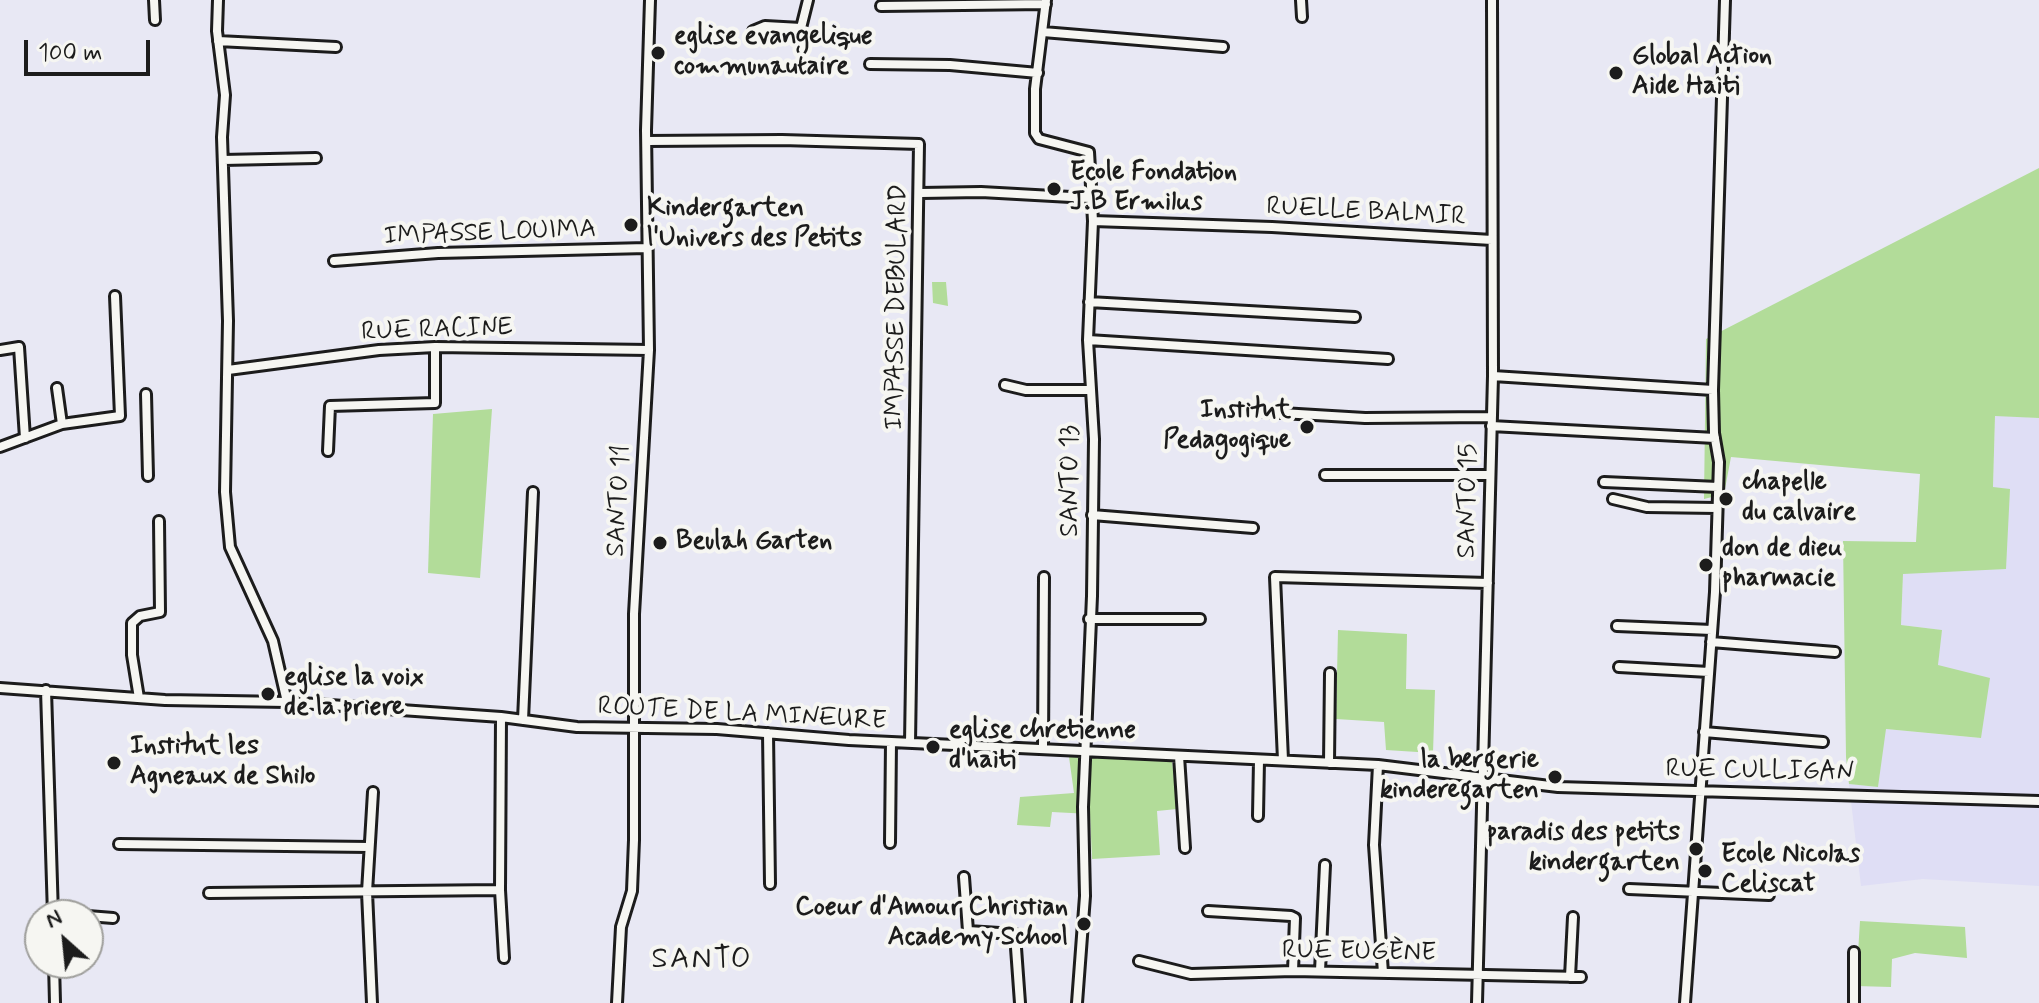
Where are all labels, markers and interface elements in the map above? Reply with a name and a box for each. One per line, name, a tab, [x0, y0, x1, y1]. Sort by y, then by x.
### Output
place label: eglise evangelique communautaire	[674, 22, 873, 84]
scale bar	[28, 24, 154, 74]
text: 100 m	[38, 38, 102, 69]
place label: Global Action Aide Haiti	[1632, 42, 1772, 104]
marker: eglise evangelique communautaire	[649, 44, 667, 62]
marker: Global Action Aide Haiti	[1607, 64, 1625, 82]
place label: Ecole Fondation J.B Ermilus	[1070, 158, 1237, 220]
marker: Ecole Fondation J.B Ermilus	[1045, 180, 1063, 198]
street label: IMPASSE DEBULARD	[880, 184, 916, 430]
street label: RUELLE BALMIR	[1265, 192, 1467, 234]
place label: Kindergarten l'Univers des Petits	[647, 194, 862, 256]
street label: IMPASSE LOUIMA	[383, 215, 597, 253]
marker: Kindergarten l'Univers des Petits	[622, 216, 640, 234]
street label: RUE RACINE	[361, 313, 513, 349]
place label: Institut Pedagogique	[1163, 396, 1291, 458]
marker: Institut Pedagogique	[1298, 418, 1316, 436]
street label: SANTO 13	[1056, 425, 1088, 537]
street label: SANTO 15	[1452, 443, 1486, 559]
street label: SANTO 11	[601, 444, 639, 558]
place label: chapelle du calvaire	[1742, 468, 1856, 530]
marker: chapelle du calvaire	[1717, 490, 1735, 508]
place label: Beulah Garten	[676, 527, 832, 559]
marker: Beulah Garten	[651, 534, 669, 552]
place label: don de dieu pharmacie	[1722, 534, 1842, 596]
marker: don de dieu pharmacie	[1697, 556, 1715, 574]
place label: eglise la voix de la priere	[284, 663, 424, 724]
marker: eglise la voix de la priere	[259, 685, 277, 703]
street label: ROUTE DE LA MINEURE	[597, 692, 887, 738]
place label: eglise chretienne d'haiti	[949, 716, 1136, 778]
place label: Institut les Agneaux de Shilo	[130, 732, 315, 794]
marker: eglise chretienne d'haiti	[924, 738, 942, 756]
place label: la bergerie kinderegarten	[1380, 746, 1539, 808]
marker: Institut les Agneaux de Shilo	[105, 754, 123, 772]
street label: RUE CULLIGAN	[1665, 755, 1855, 789]
marker: la bergerie kinderegarten	[1546, 768, 1564, 786]
place label: paradis des petits kindergarten	[1487, 818, 1680, 880]
marker: paradis des petits kindergarten	[1687, 840, 1705, 858]
place label: Ecole Nicolas Celiscat	[1721, 840, 1860, 902]
marker: Ecole Nicolas Celiscat	[1696, 862, 1714, 880]
place label: Coeur d'Amour Christian Academy School	[795, 893, 1068, 954]
north arrow	[24, 899, 104, 979]
text: N	[41, 904, 67, 935]
marker: Coeur d'Amour Christian Academy School	[1075, 915, 1093, 933]
street label: RUE EUGÈNE	[1282, 936, 1436, 970]
district label: SANTO	[650, 943, 754, 979]

